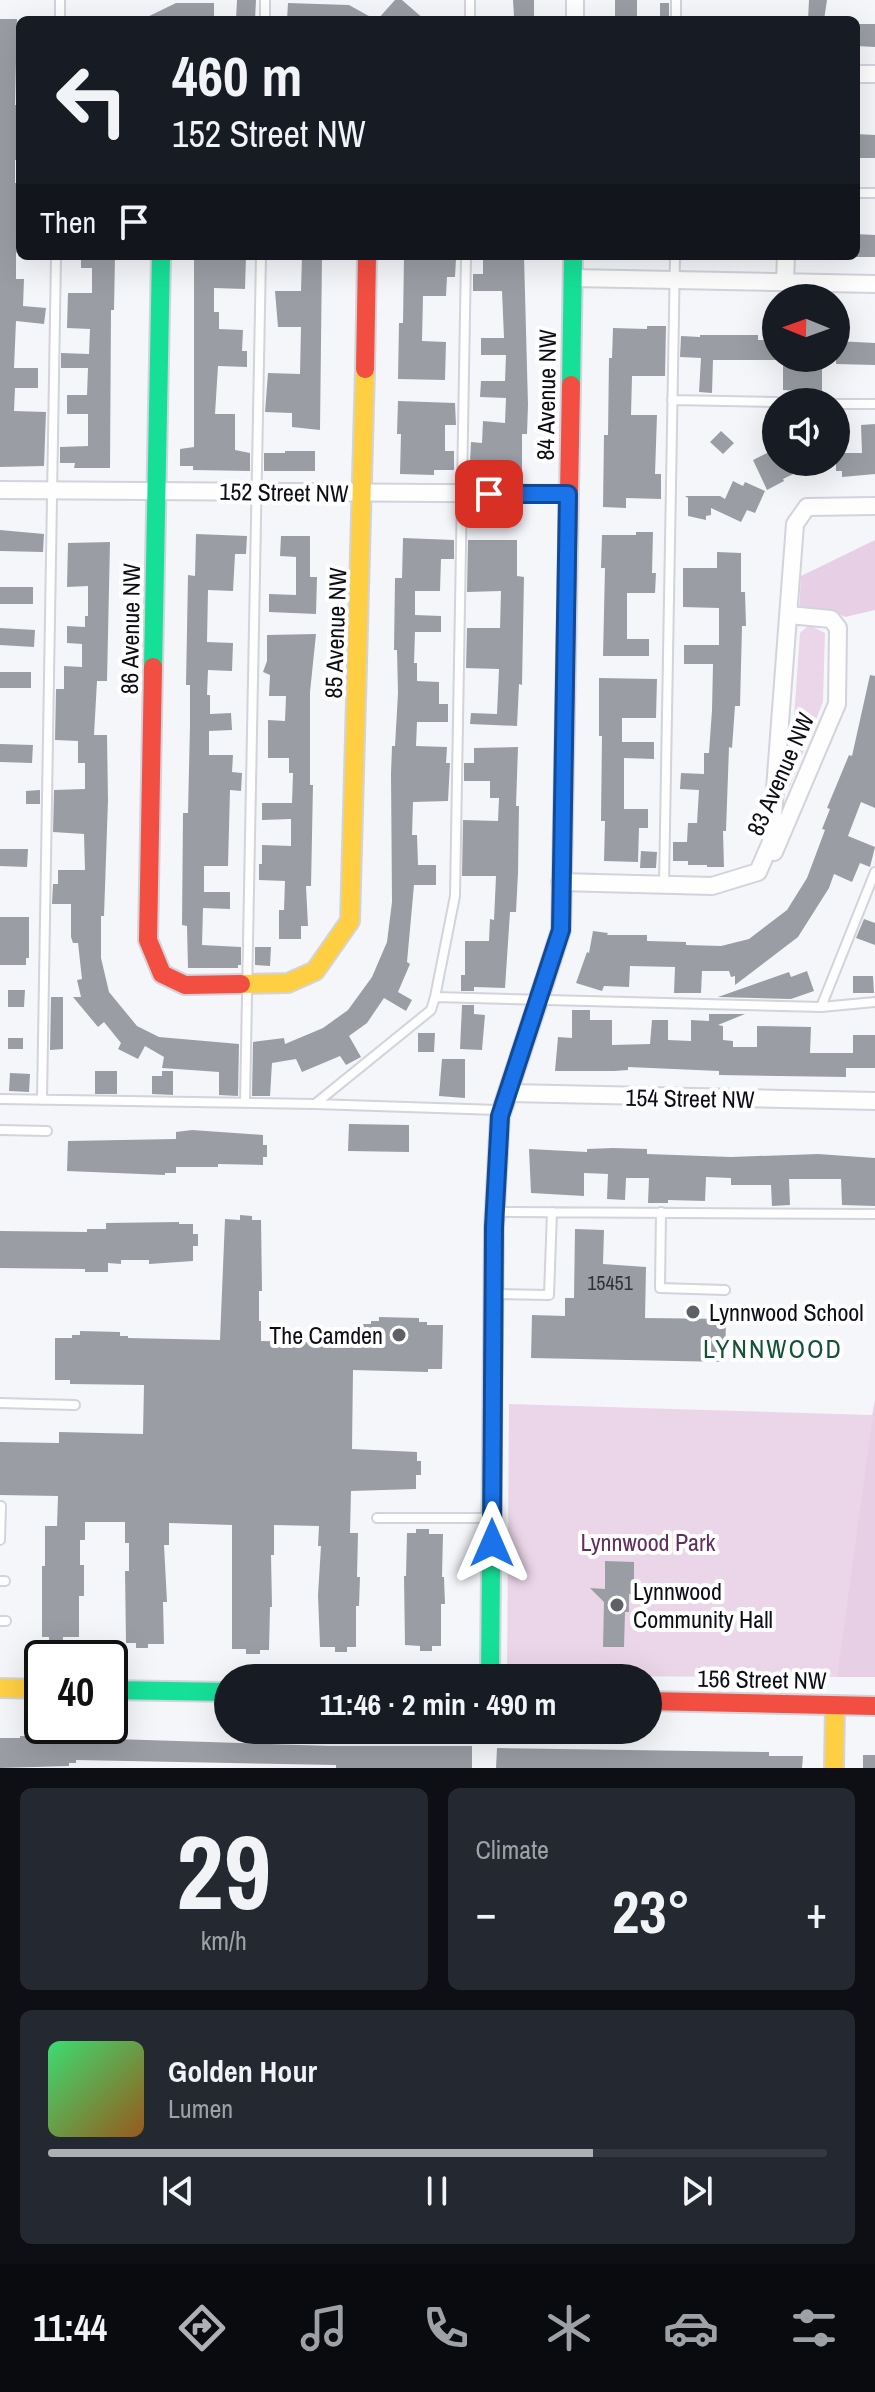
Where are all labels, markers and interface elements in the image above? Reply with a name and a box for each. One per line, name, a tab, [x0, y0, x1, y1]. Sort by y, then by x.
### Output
text: 460 m	[172, 38, 302, 113]
icon: left	[40, 48, 144, 152]
text: 152 Street NW	[172, 110, 366, 158]
icon: arrive	[112, 200, 156, 244]
text: Then	[40, 202, 96, 242]
north arrow	[762, 284, 850, 372]
map controls	[762, 284, 850, 476]
street label: 84 Avenue NW	[529, 329, 563, 461]
button: sound	[762, 388, 850, 476]
pin	[455, 460, 523, 528]
icon: arrive	[467, 472, 511, 516]
street label: 152 Street NW	[219, 475, 349, 509]
street label: 86 Avenue NW	[113, 563, 147, 695]
street label: 85 Avenue NW	[317, 567, 353, 699]
street label: 83 Avenue NW	[739, 707, 821, 840]
street label: 154 Street NW	[625, 1081, 755, 1115]
house number: 15451	[587, 1269, 633, 1296]
place label: Lynnwood School	[709, 1296, 864, 1328]
marker: Lynnwood School	[684, 1303, 702, 1321]
place label: The Camden	[269, 1319, 383, 1351]
marker: The Camden	[390, 1326, 408, 1344]
district label: LYNNWOOD	[703, 1331, 843, 1366]
position arrow	[450, 1501, 534, 1585]
park label: Lynnwood Park	[581, 1526, 716, 1558]
place label: Lynnwood Community Hall	[633, 1575, 773, 1635]
marker: Lynnwood Community Hall	[608, 1596, 626, 1614]
speed limit sign: 40	[24, 1640, 128, 1744]
street label: 156 Street NW	[697, 1662, 827, 1696]
text: 11:46 · 2 min · 490 m	[320, 1684, 556, 1724]
text: 29	[176, 1801, 271, 1941]
text: Climate	[476, 1832, 549, 1867]
text: 23°	[612, 1871, 691, 1952]
text: −	[476, 1882, 497, 1942]
text: +	[806, 1882, 827, 1942]
text: km/h	[201, 1923, 247, 1958]
text: Golden Hour	[168, 2051, 317, 2091]
text: Lumen	[168, 2091, 233, 2126]
icon: previous	[156, 2169, 200, 2213]
icon: pause	[415, 2169, 459, 2213]
icon: next	[675, 2169, 719, 2213]
icon: directions	[174, 2300, 230, 2356]
icon: music	[296, 2300, 352, 2356]
icon: phone	[418, 2300, 474, 2356]
icon: climate	[541, 2300, 597, 2356]
icon: car	[663, 2300, 719, 2356]
icon: filters	[786, 2300, 842, 2356]
text: 11:44	[33, 2304, 107, 2352]

